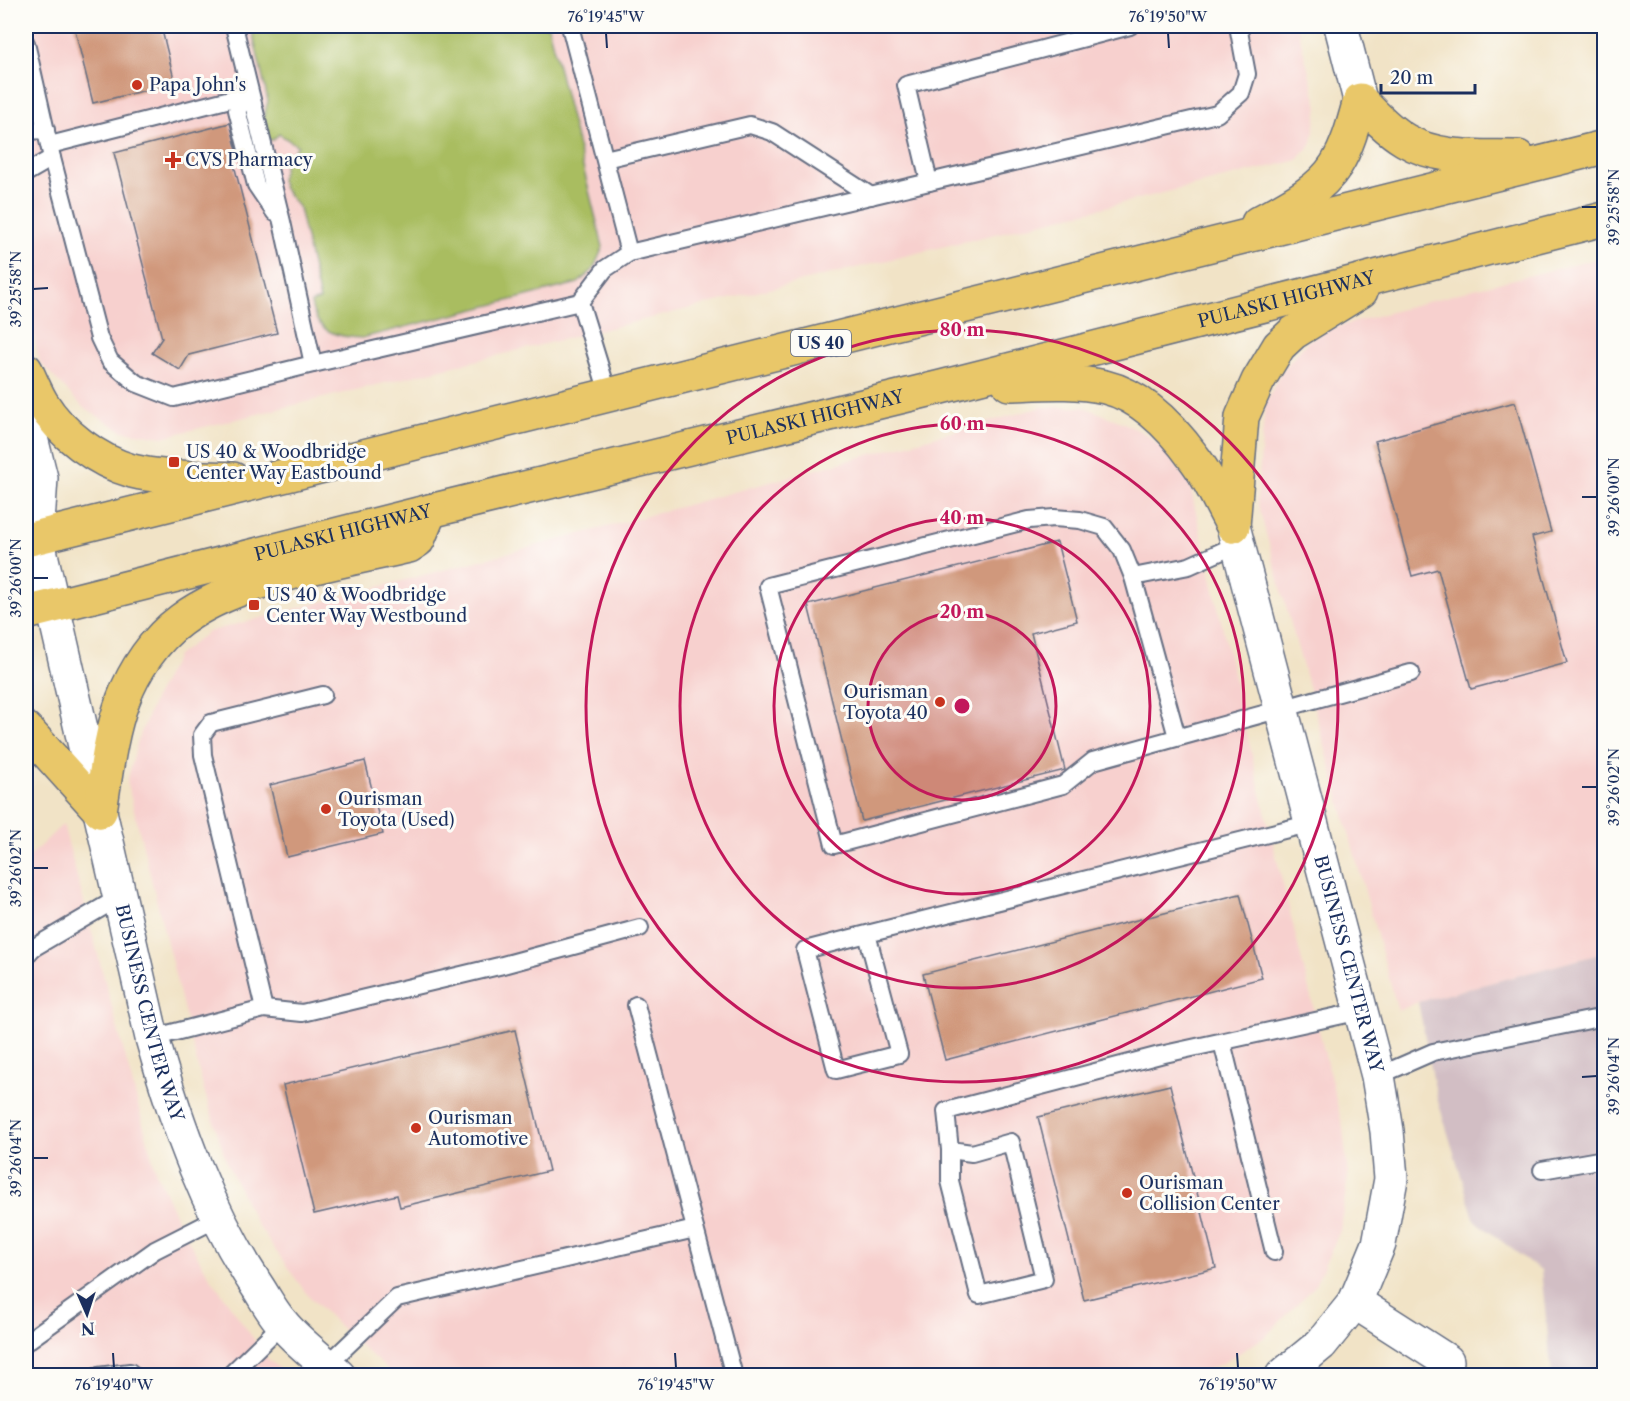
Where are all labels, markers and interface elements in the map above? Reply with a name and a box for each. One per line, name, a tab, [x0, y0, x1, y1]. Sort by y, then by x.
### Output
text: 76°19'45"W	[568, 7, 645, 26]
text: 76°19'50"W	[1129, 7, 1208, 26]
scale bar	[1381, 57, 1476, 95]
text: 20 m	[1390, 67, 1434, 89]
place label: Papa John's	[149, 74, 246, 96]
marker: Papa John's	[130, 78, 144, 92]
place label: CVS Pharmacy	[185, 149, 314, 171]
marker: CVS Pharmacy	[166, 153, 180, 167]
text: 39°25'58"N	[1604, 169, 1623, 245]
text: 39°25'58"N	[6, 251, 25, 327]
street label: PULASKI HIGHWAY	[1195, 266, 1379, 332]
text: 80 m	[939, 319, 985, 341]
road number: US 40	[791, 330, 851, 356]
street label: PULASKI HIGHWAY	[724, 385, 908, 450]
text: 60 m	[940, 413, 984, 435]
place label: US 40 & Woodbridge Center Way Eastbound	[186, 441, 382, 484]
marker: US 40 & Woodbridge Center Way Eastbound	[167, 455, 181, 469]
text: 39°26'00"N	[1604, 457, 1623, 537]
street label: PULASKI HIGHWAY	[252, 500, 435, 566]
text: 40 m	[940, 507, 984, 529]
text: 39°26'00"N	[6, 538, 25, 618]
place label: US 40 & Woodbridge Center Way Westbound	[266, 584, 467, 627]
marker: US 40 & Woodbridge Center Way Westbound	[247, 598, 261, 612]
text: 20 m	[940, 601, 984, 623]
place label: Ourisman Toyota 40	[843, 681, 928, 724]
marker: Ourisman Toyota 40	[933, 695, 947, 709]
centre of rings	[952, 696, 972, 716]
text: 39°26'02"N	[1604, 748, 1623, 826]
place label: Ourisman Toyota (Used)	[338, 788, 454, 831]
marker: Ourisman Toyota (Used)	[319, 802, 333, 816]
text: 39°26'02"N	[6, 829, 25, 907]
street label: BUSINESS CENTER WAY	[1309, 853, 1388, 1076]
street label: BUSINESS CENTER WAY	[111, 902, 189, 1126]
text: 39°26'04"N	[1604, 1037, 1623, 1115]
place label: Ourisman Automotive	[427, 1107, 528, 1150]
text: 39°26'04"N	[6, 1119, 25, 1197]
marker: Ourisman Automotive	[409, 1121, 423, 1135]
place label: Ourisman Collision Center	[1139, 1172, 1280, 1215]
marker: Ourisman Collision Center	[1120, 1186, 1134, 1200]
north arrow	[57, 1284, 117, 1344]
text: N	[80, 1319, 95, 1339]
text: 76°19'40"W	[75, 1375, 154, 1394]
text: 76°19'45"W	[638, 1375, 715, 1394]
text: 76°19'50"W	[1199, 1375, 1278, 1394]

